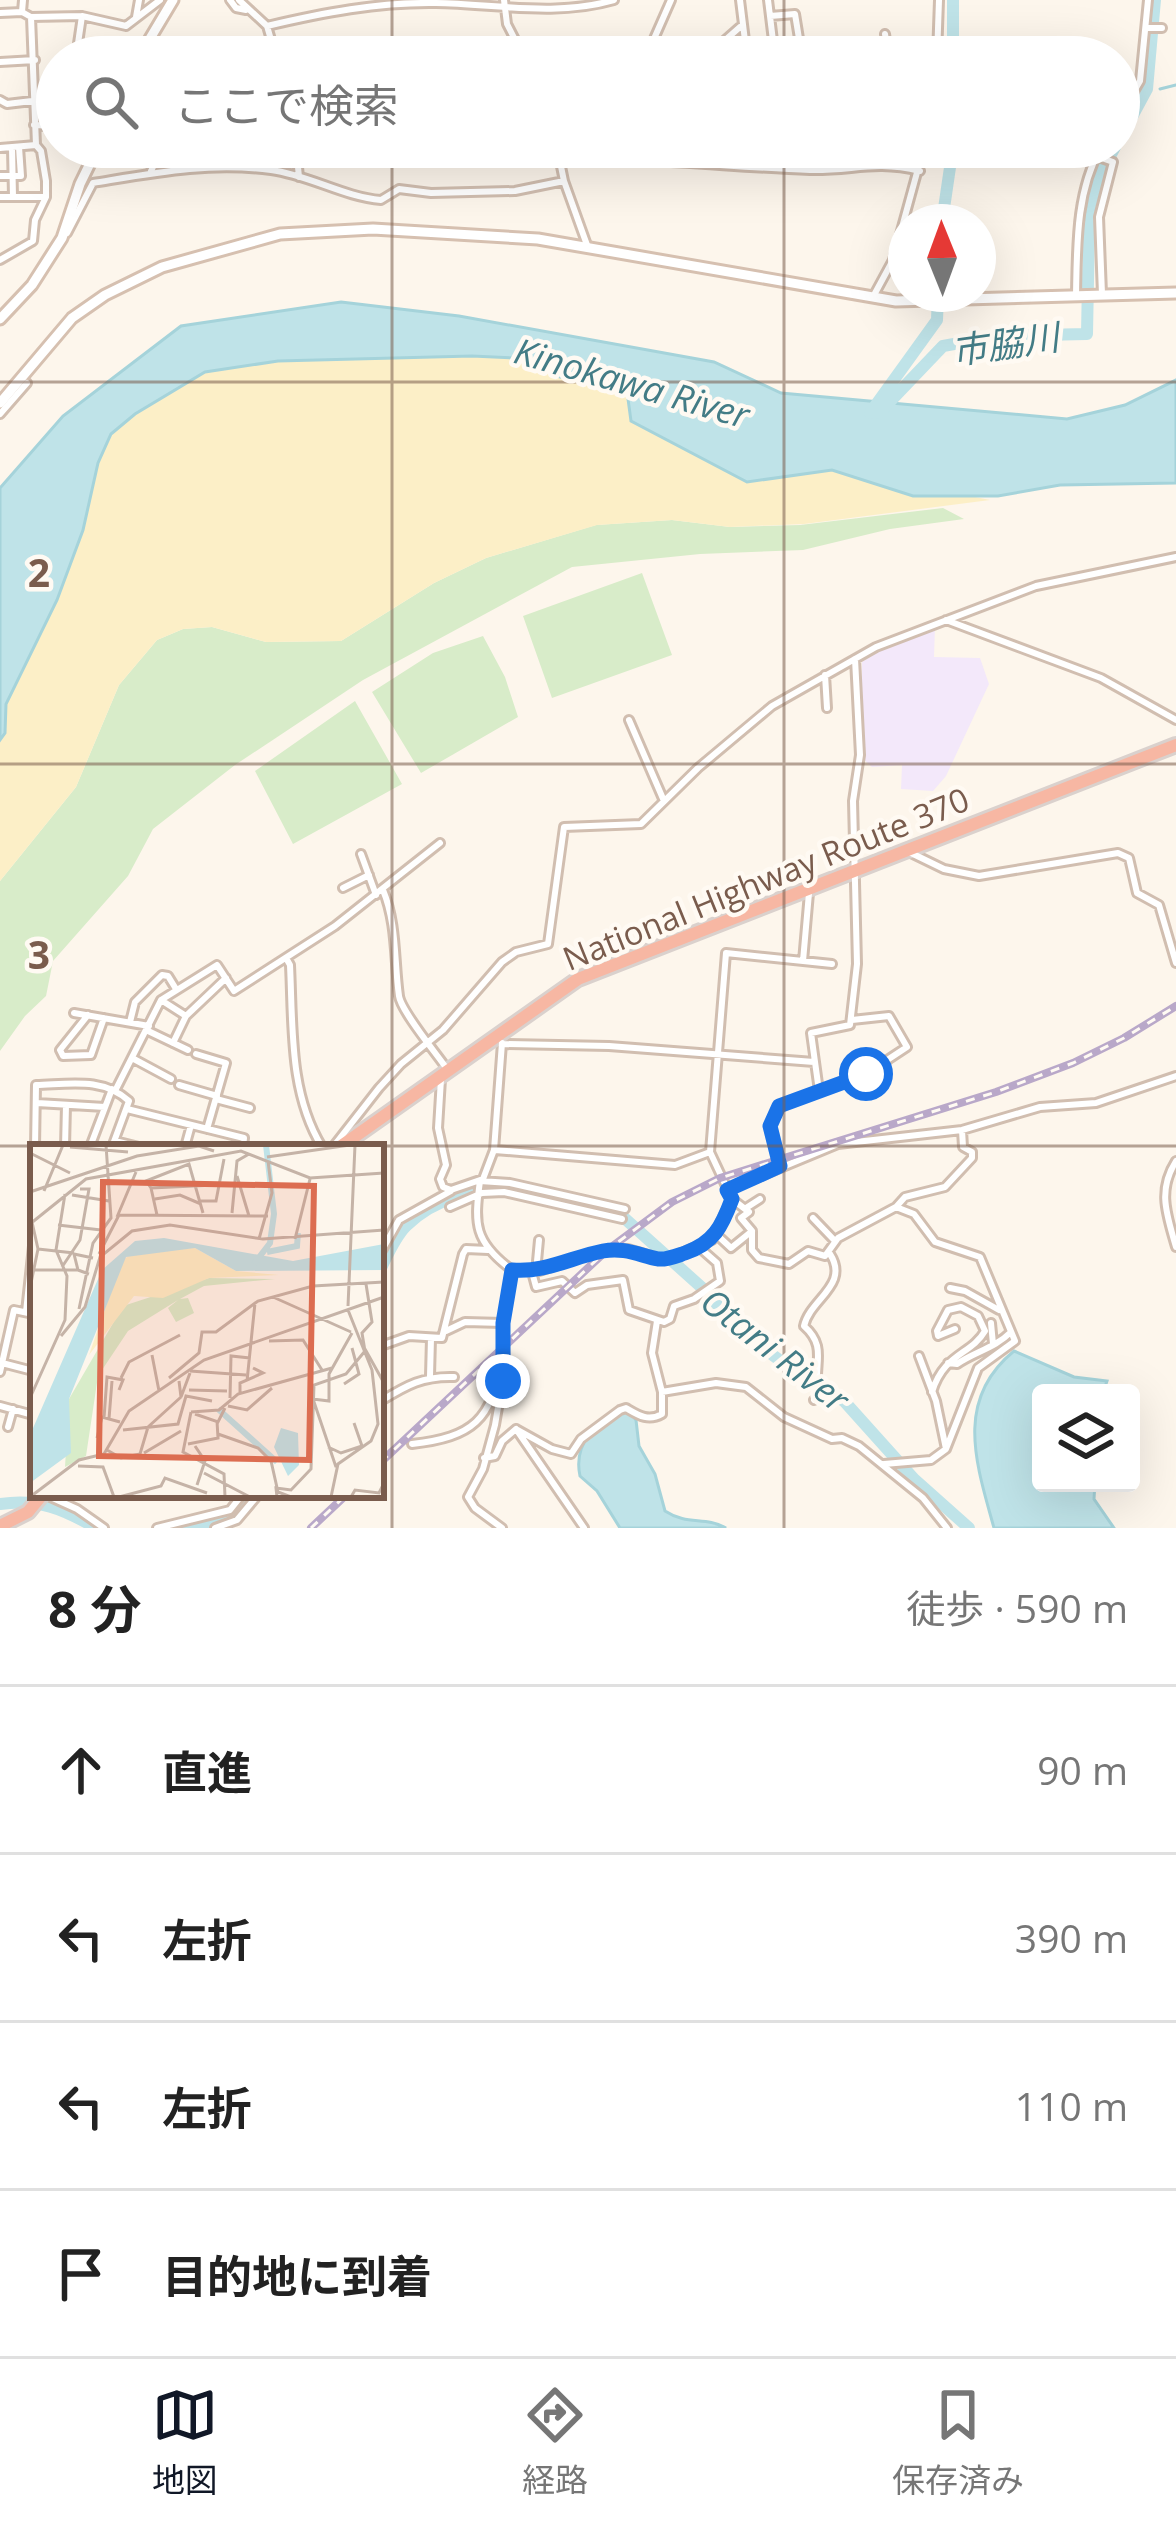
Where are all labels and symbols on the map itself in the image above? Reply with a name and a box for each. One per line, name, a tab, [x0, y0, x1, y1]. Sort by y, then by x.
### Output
north arrow	[888, 204, 996, 312]
water label: 市脇川	[948, 311, 1066, 375]
water label: Kinokawa River	[509, 326, 757, 440]
text: 2	[28, 545, 50, 598]
street label: National Highway Route 370	[556, 776, 976, 981]
text: 3	[28, 927, 50, 980]
route start	[839, 1047, 893, 1101]
inset map	[30, 1144, 384, 1498]
water label: Otani River	[691, 1276, 861, 1424]
route end	[476, 1354, 530, 1408]

